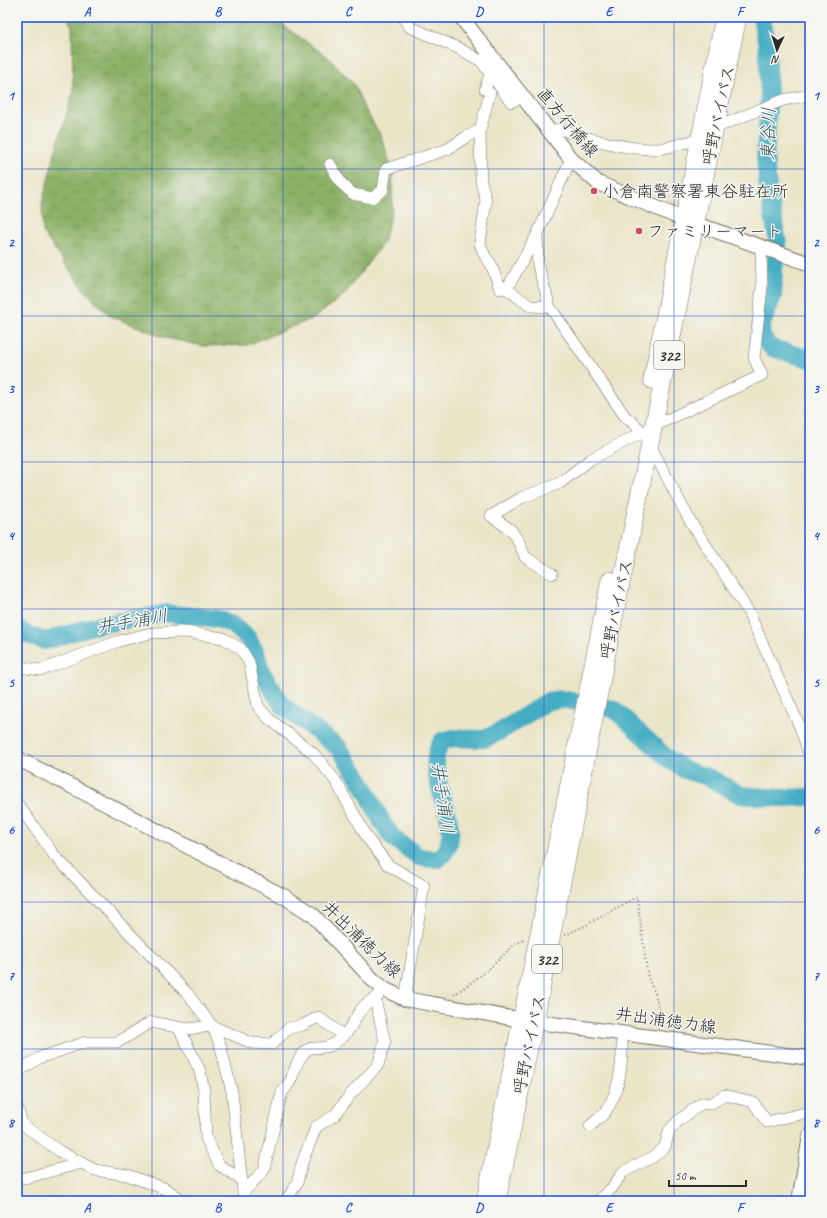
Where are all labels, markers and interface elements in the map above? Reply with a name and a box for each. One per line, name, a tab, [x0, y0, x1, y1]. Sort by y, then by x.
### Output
text: A	[84, 4, 92, 20]
text: B	[215, 4, 223, 20]
text: C	[345, 4, 353, 20]
text: D	[475, 4, 484, 20]
text: E	[606, 4, 615, 20]
text: F	[737, 4, 746, 20]
north arrow	[757, 30, 797, 70]
text: N	[770, 53, 780, 67]
street label: 呼野バイパス	[698, 63, 739, 167]
street label: 直方行橋線	[532, 83, 603, 162]
text: 1	[8, 88, 16, 104]
text: 1	[813, 88, 821, 104]
water label: 東谷川	[757, 107, 779, 161]
place label: 小倉南警察署東谷駐在所	[602, 181, 789, 202]
marker: 小倉南警察署東谷駐在所	[589, 186, 599, 196]
place label: ファミリーマート	[647, 221, 783, 242]
marker: ファミリーマート	[634, 226, 644, 236]
text: 2	[8, 235, 15, 251]
text: 2	[813, 235, 820, 251]
road number: 322	[654, 341, 684, 369]
text: 3	[8, 381, 15, 397]
text: 3	[813, 381, 820, 397]
text: 4	[8, 528, 16, 544]
text: 4	[813, 528, 821, 544]
street label: 呼野バイパス	[596, 557, 637, 661]
water label: 井手浦川	[95, 605, 169, 637]
text: 5	[8, 675, 15, 691]
text: 5	[813, 675, 820, 691]
water label: 井手浦川	[427, 761, 459, 835]
text: 6	[8, 822, 15, 838]
text: 6	[813, 822, 820, 838]
street label: 井出浦徳力線	[318, 896, 406, 982]
road number: 322	[532, 945, 562, 973]
text: 7	[8, 968, 15, 984]
text: 7	[813, 968, 820, 984]
street label: 呼野バイパス	[509, 992, 550, 1096]
street label: 井出浦徳力線	[614, 1003, 718, 1038]
text: 8	[8, 1115, 16, 1131]
text: 8	[813, 1115, 821, 1131]
scale bar	[669, 1162, 746, 1188]
text: 50 m	[675, 1168, 697, 1184]
text: A	[84, 1200, 92, 1216]
text: B	[215, 1200, 223, 1216]
text: C	[345, 1200, 353, 1216]
text: D	[475, 1200, 484, 1216]
text: E	[606, 1200, 615, 1216]
text: F	[737, 1200, 746, 1216]

